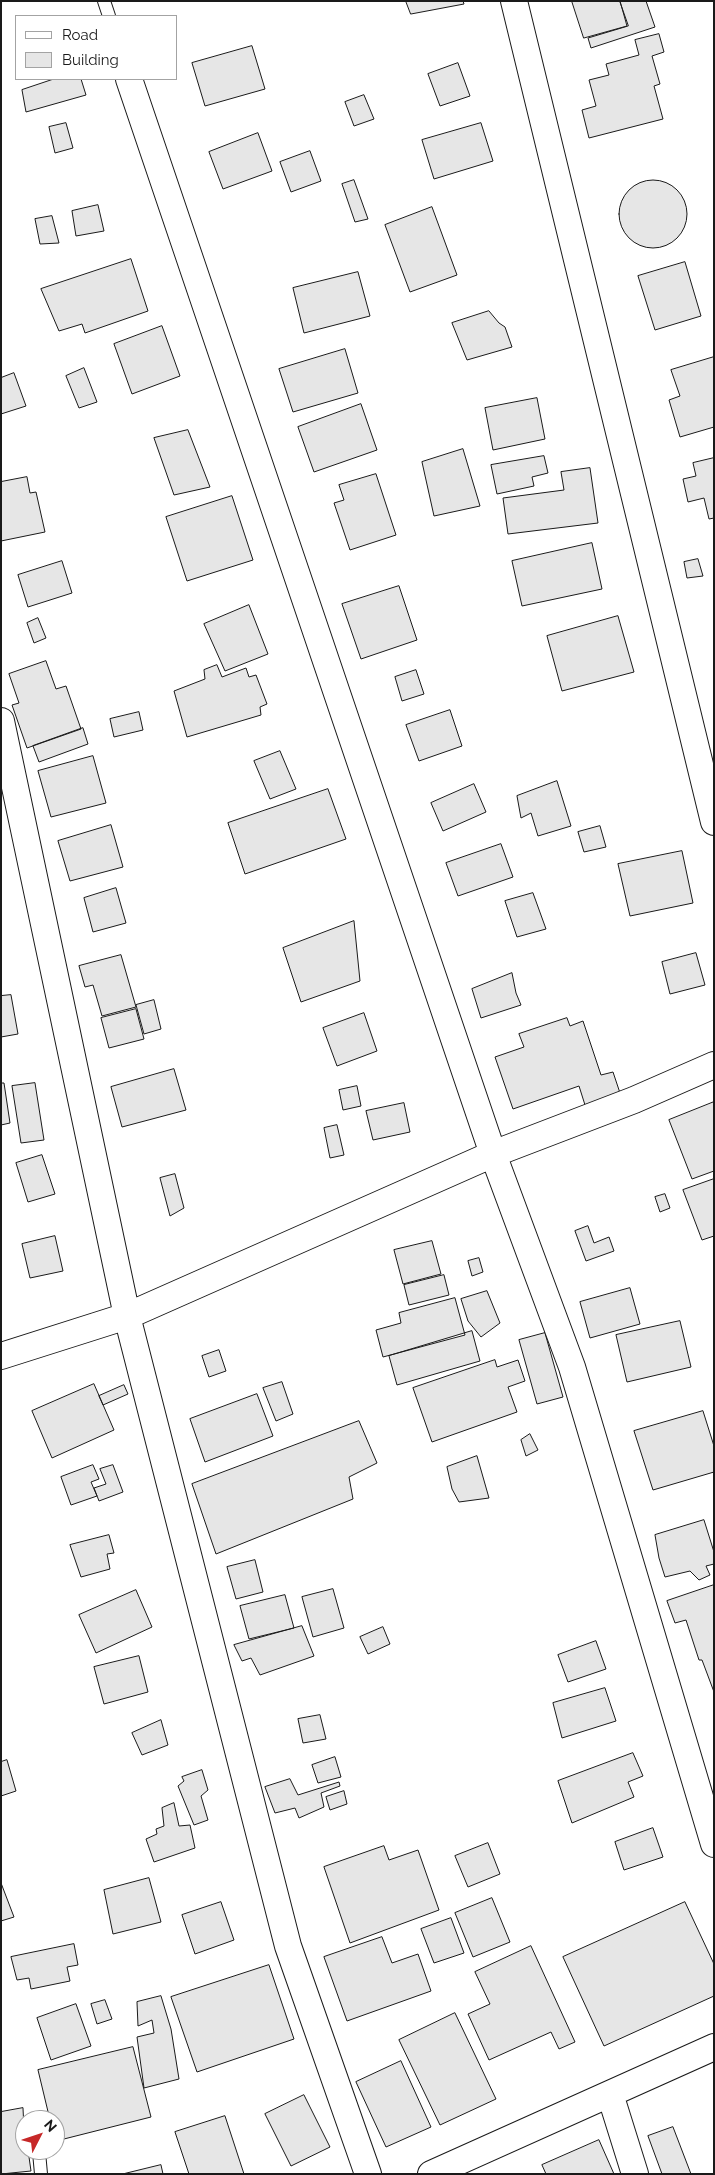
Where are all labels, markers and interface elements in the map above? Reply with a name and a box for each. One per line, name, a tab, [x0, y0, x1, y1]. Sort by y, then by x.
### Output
legend	[15, 15, 178, 80]
text: Road	[62, 26, 98, 44]
text: Building	[62, 51, 119, 69]
north arrow	[15, 2110, 65, 2160]
text: N	[41, 2117, 60, 2135]

